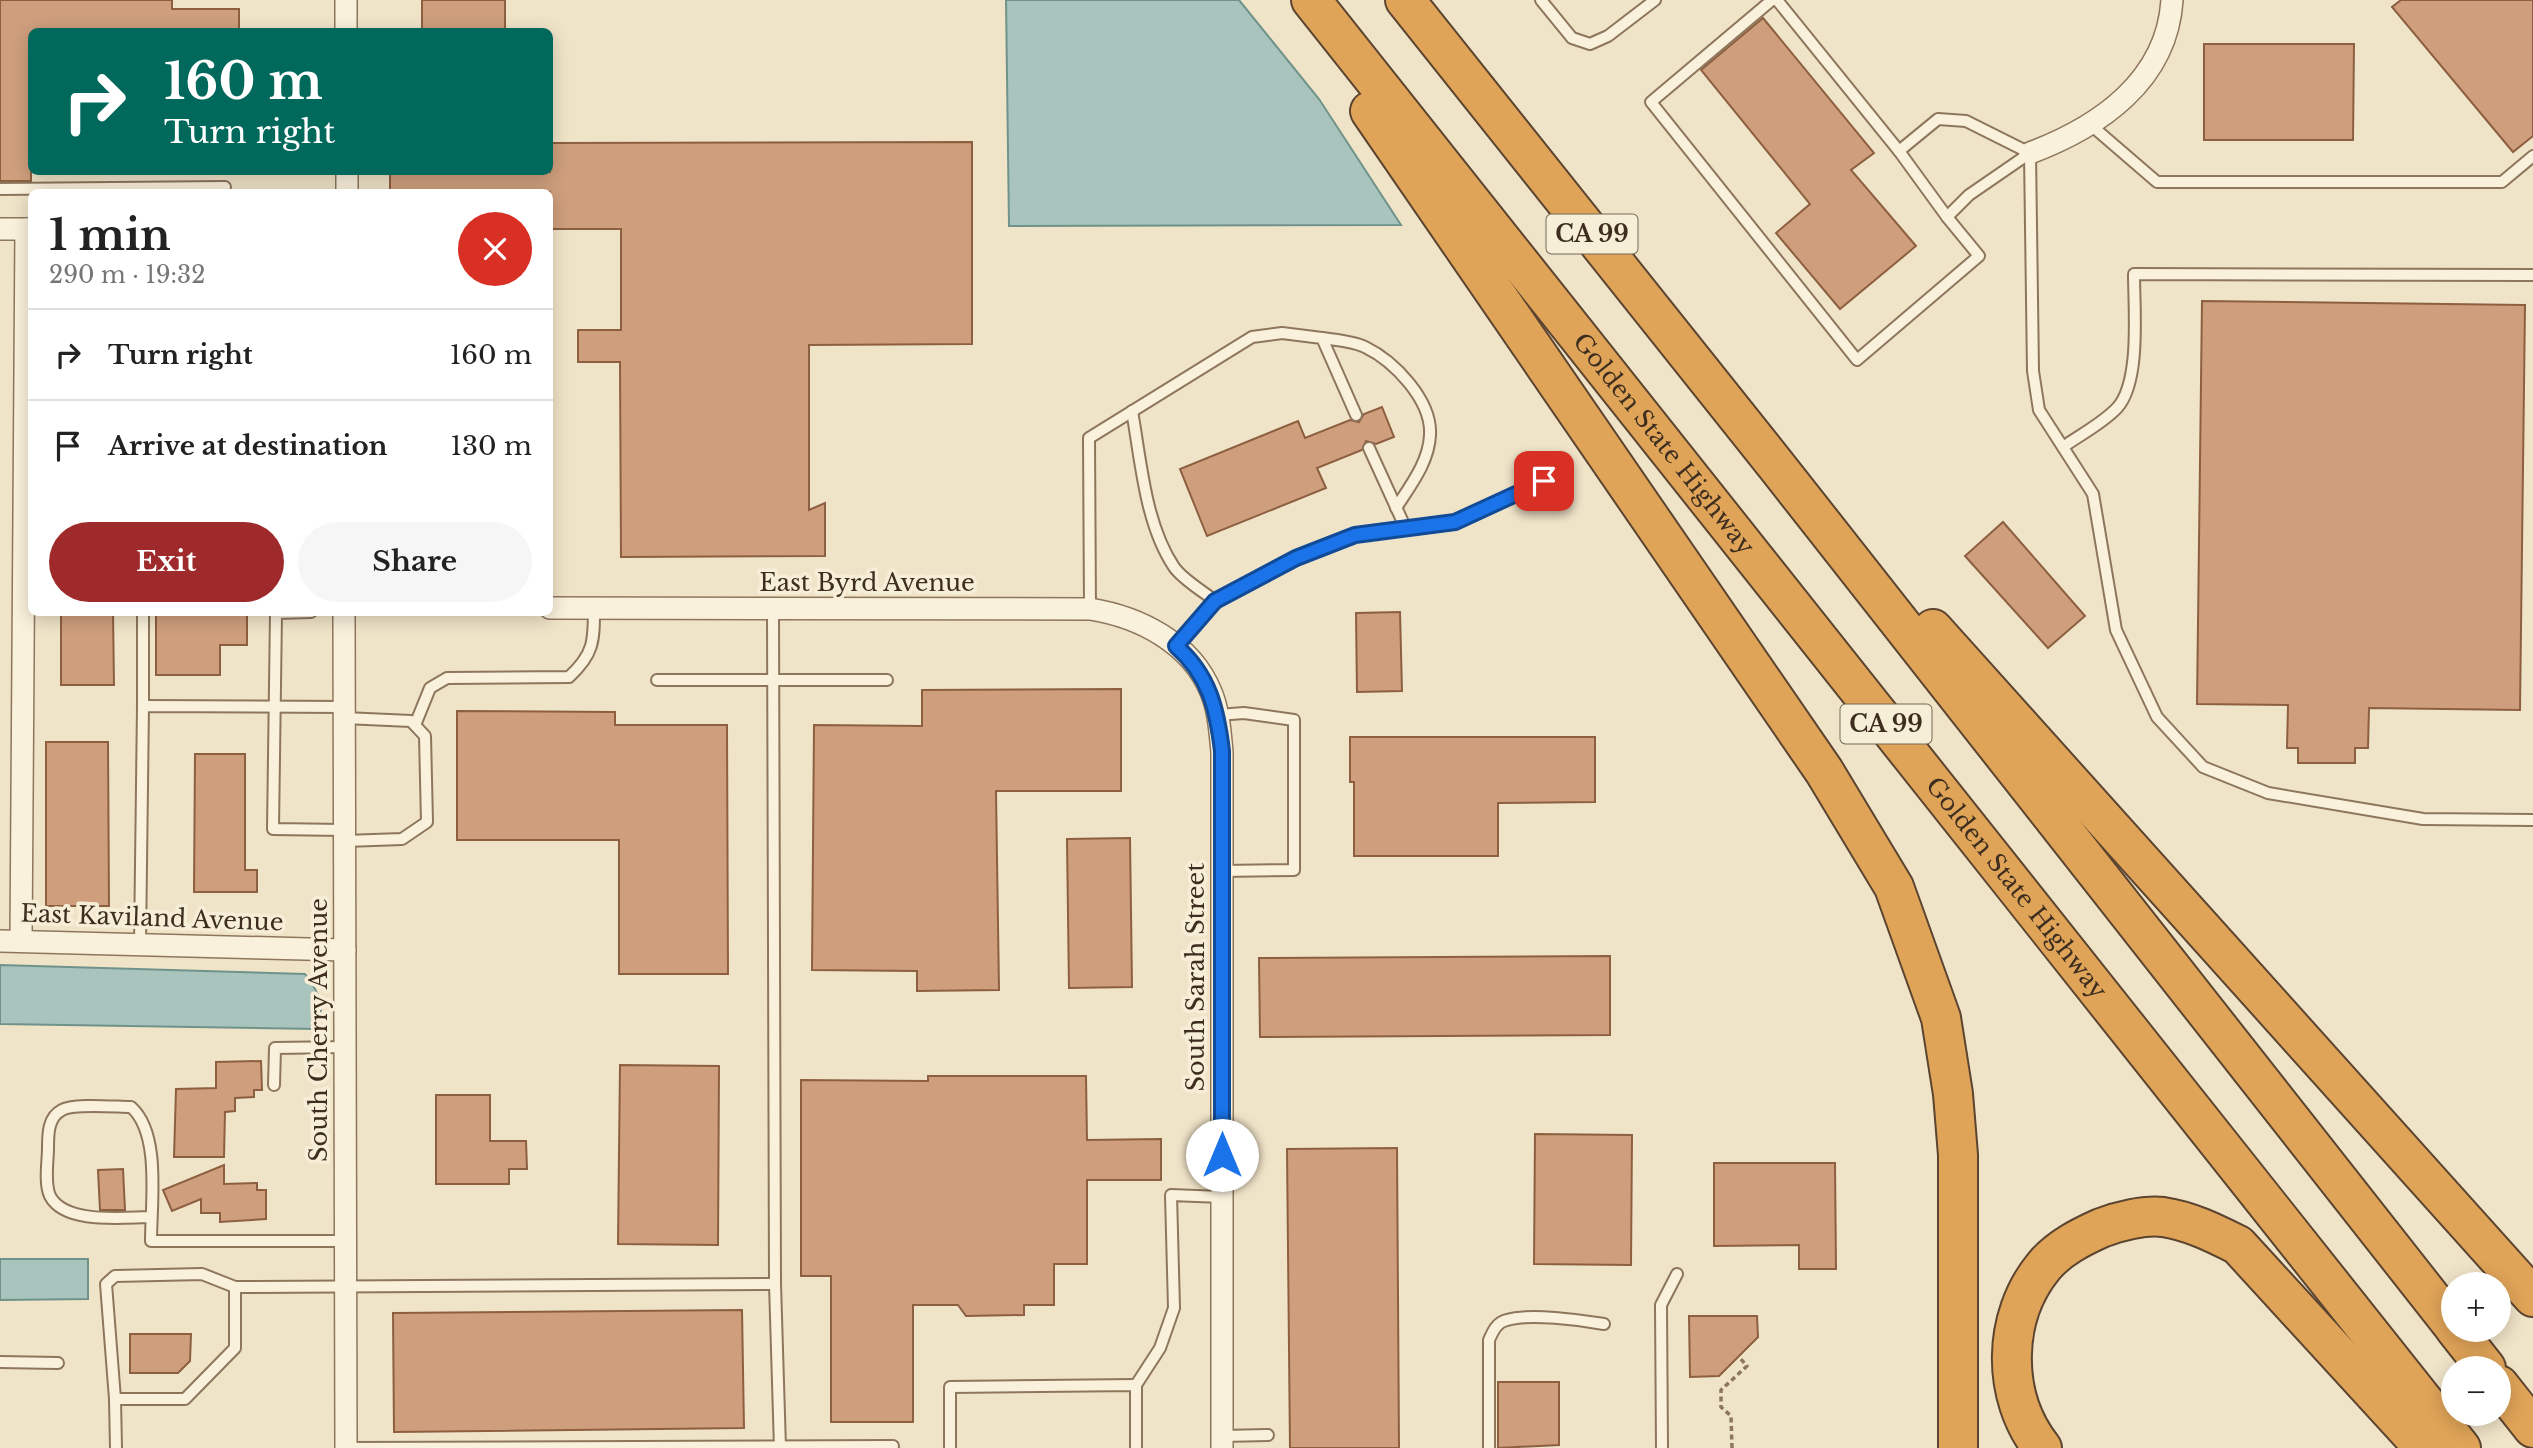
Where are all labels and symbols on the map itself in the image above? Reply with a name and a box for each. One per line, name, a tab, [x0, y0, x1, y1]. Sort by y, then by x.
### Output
road number: CA 99	[1546, 215, 1638, 254]
street label: Golden State Highway	[1567, 327, 1761, 561]
pin	[1514, 451, 1574, 511]
street label: East Byrd Avenue	[759, 568, 975, 597]
road number: CA 99	[1840, 704, 1932, 744]
street label: Golden State Highway	[1920, 771, 2114, 1005]
street label: South Sarah Street	[1181, 863, 1210, 1091]
street label: East Kaviland Avenue	[20, 898, 284, 937]
street label: South Cherry Avenue	[304, 898, 333, 1162]
position arrow	[1185, 1118, 1259, 1192]

